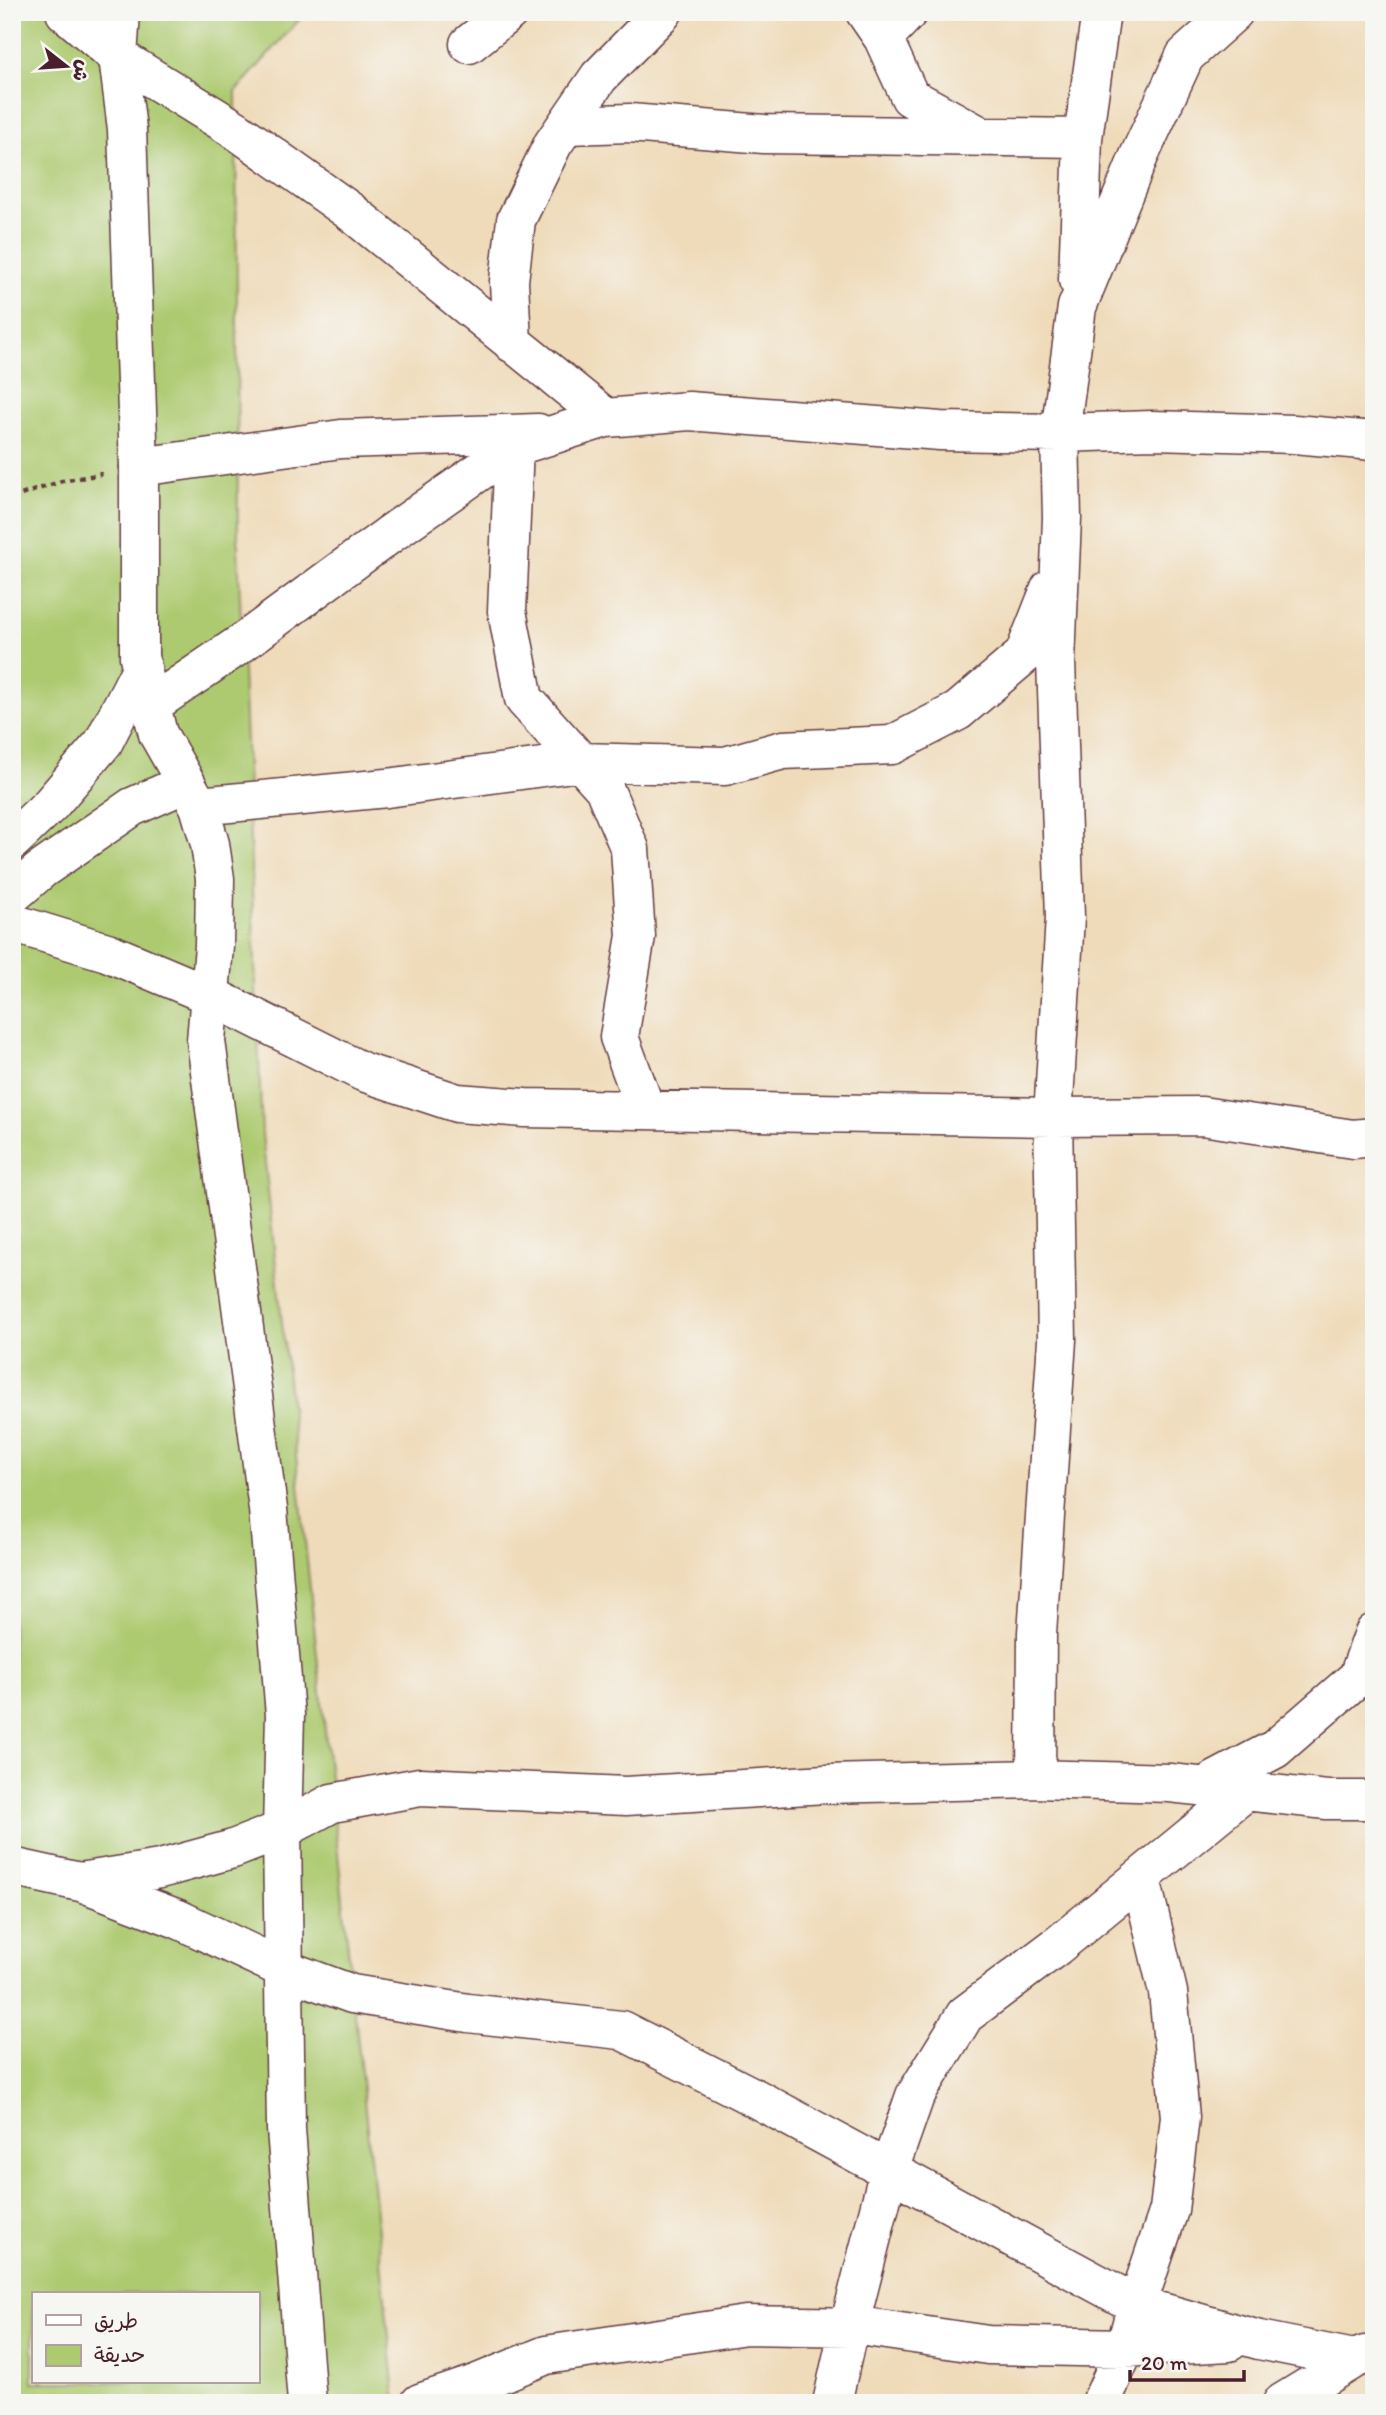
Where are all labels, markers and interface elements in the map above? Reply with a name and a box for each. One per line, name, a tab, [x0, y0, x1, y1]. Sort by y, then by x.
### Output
north arrow	[32, 32, 102, 102]
text: ش	[68, 57, 96, 84]
legend	[32, 2292, 259, 2384]
text: طريق	[94, 2308, 138, 2333]
scale bar	[1130, 2338, 1244, 2382]
text: حديقة	[94, 2342, 145, 2367]
text: 20 m	[1141, 2350, 1188, 2375]

